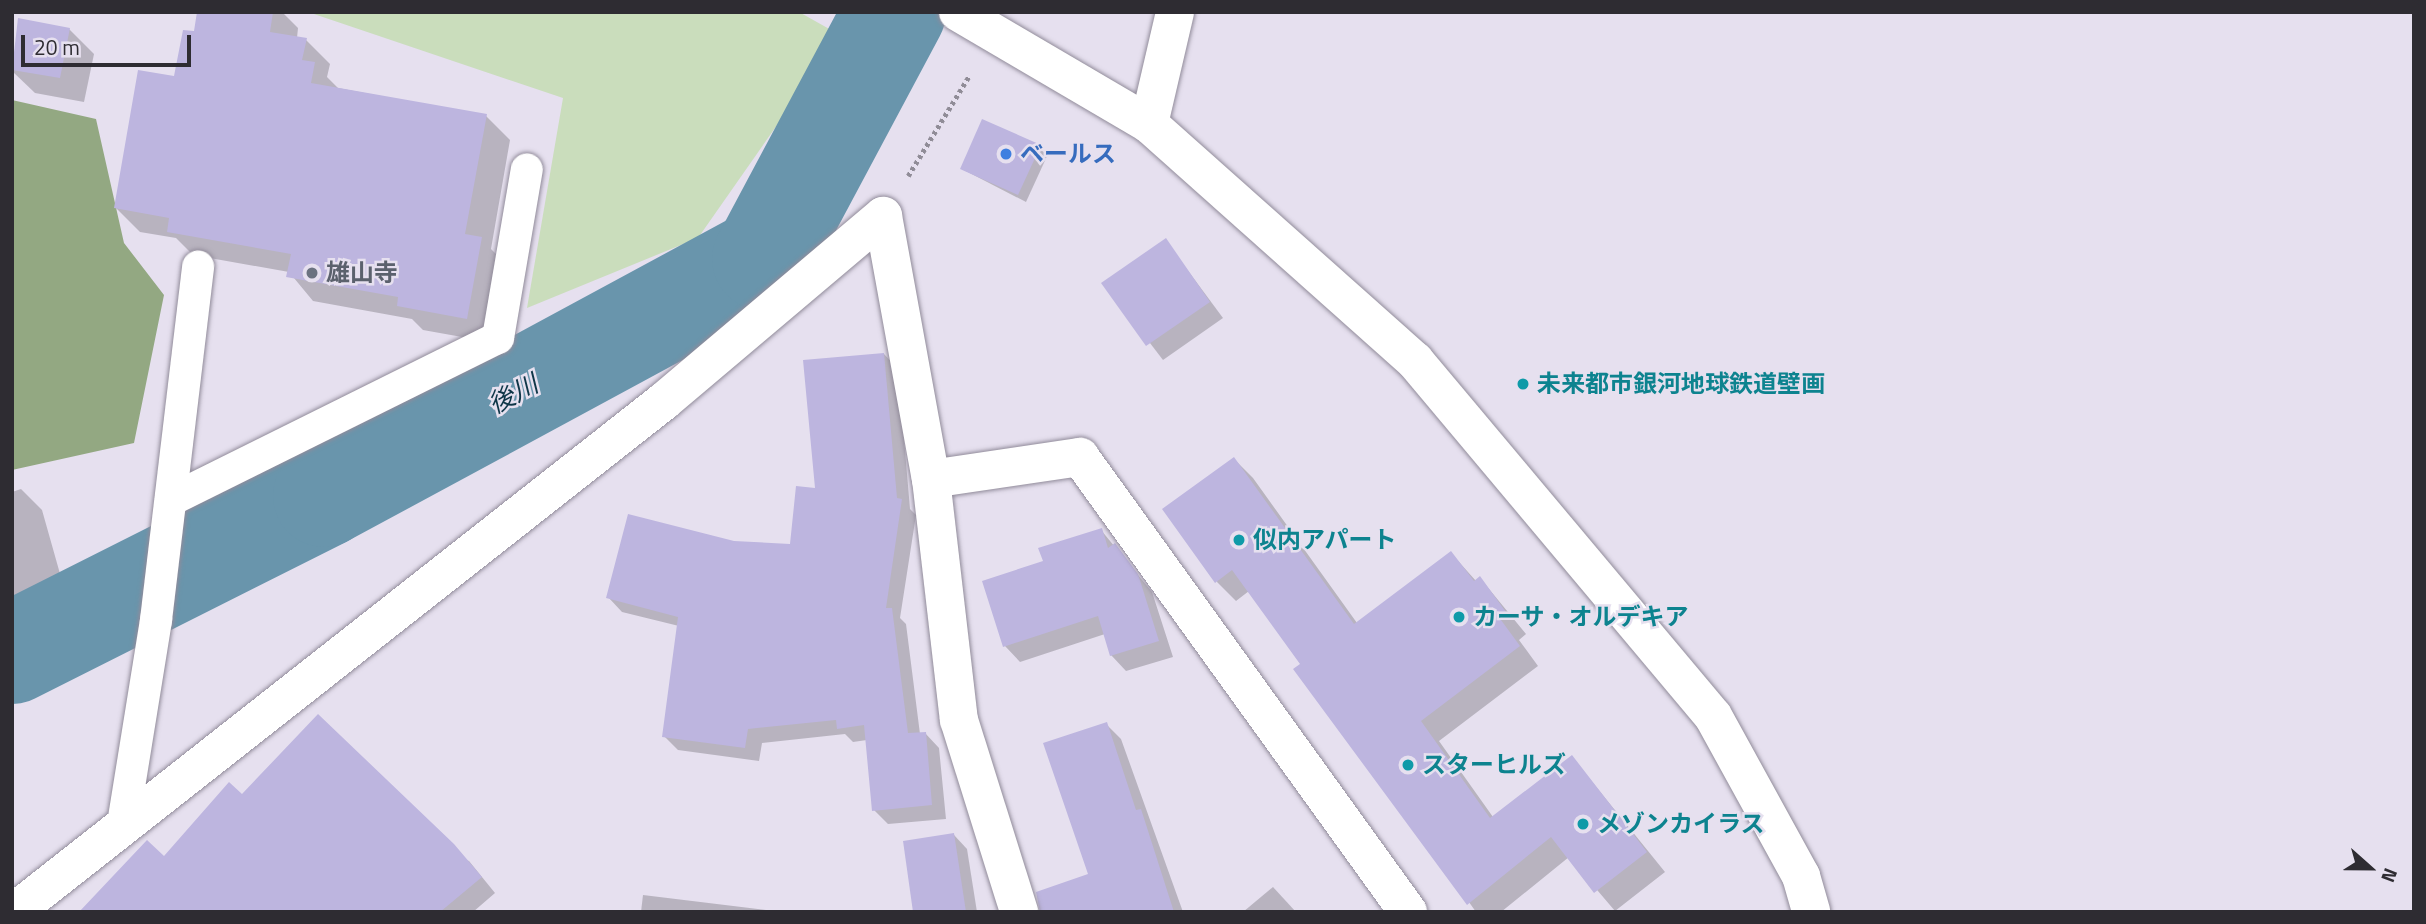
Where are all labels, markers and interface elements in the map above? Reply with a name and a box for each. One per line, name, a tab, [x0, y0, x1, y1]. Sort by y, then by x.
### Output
scale bar	[24, 21, 194, 65]
text: 20 m	[34, 31, 80, 63]
place label: ベールス	[1020, 140, 1116, 168]
marker: ベールス	[998, 146, 1014, 162]
place label: 雄山寺	[326, 259, 398, 287]
marker: 雄山寺	[304, 265, 320, 281]
water label: 後川	[483, 368, 543, 420]
place label: 未来都市銀河地球鉄道壁画	[1537, 370, 1825, 398]
marker: 未来都市銀河地球鉄道壁画	[1515, 376, 1531, 392]
place label: 似内アパート	[1253, 526, 1397, 554]
marker: 似内アパート	[1231, 532, 1247, 548]
place label: カーサ・オルデキア	[1473, 603, 1689, 631]
marker: カーサ・オルデキア	[1451, 609, 1467, 625]
place label: スターヒルズ	[1422, 751, 1566, 779]
marker: スターヒルズ	[1400, 757, 1416, 773]
place label: メゾンカイラス	[1597, 810, 1765, 838]
marker: メゾンカイラス	[1575, 816, 1591, 832]
north arrow	[2335, 833, 2405, 903]
text: N	[2374, 864, 2406, 887]

